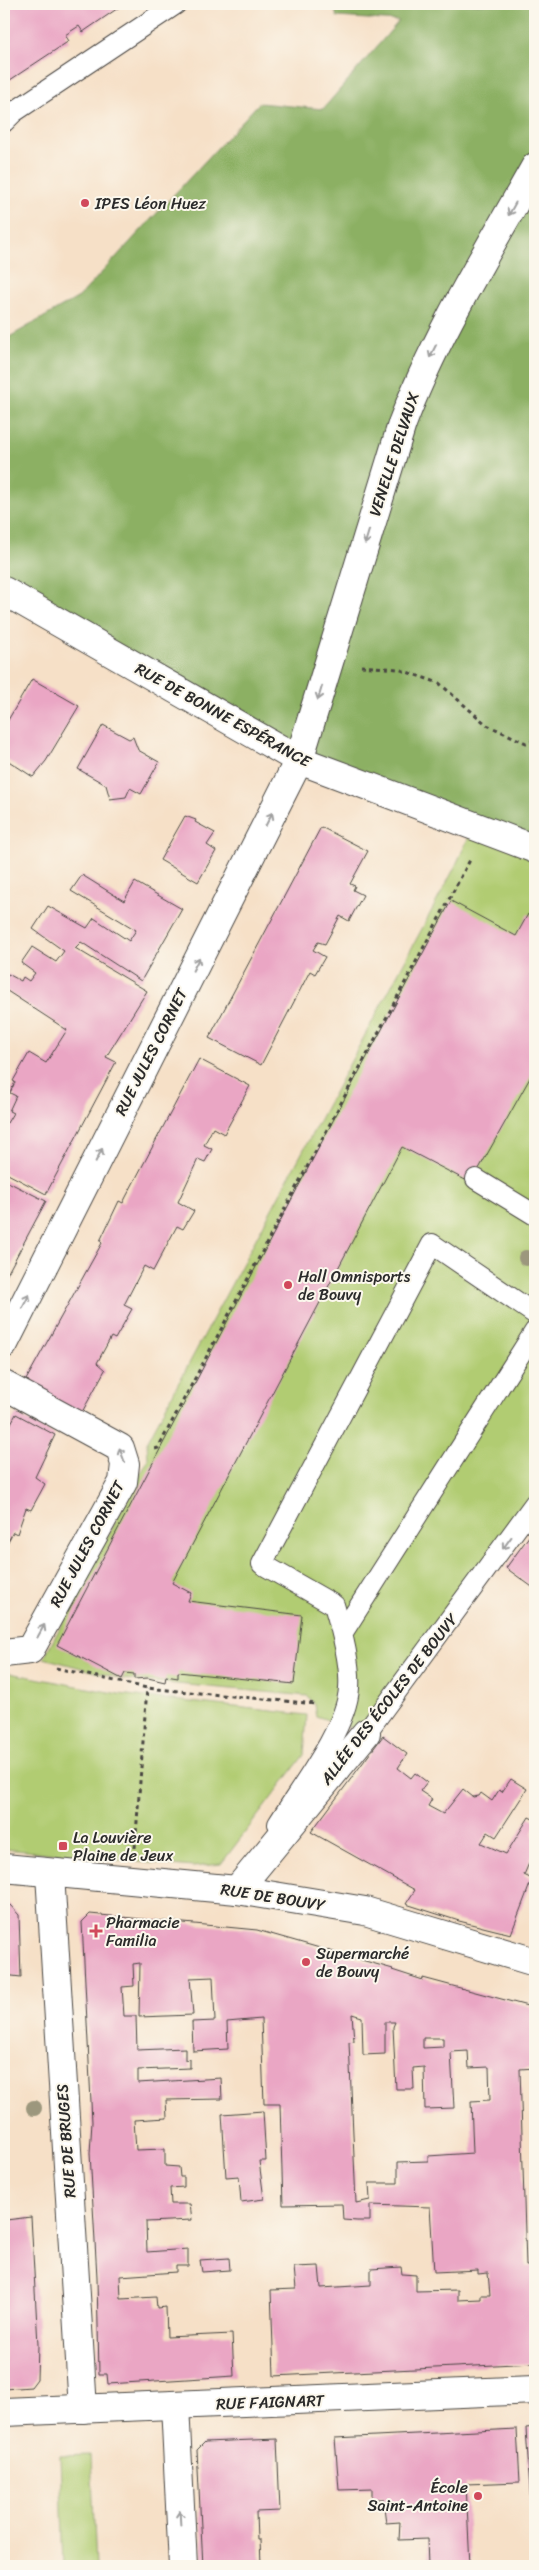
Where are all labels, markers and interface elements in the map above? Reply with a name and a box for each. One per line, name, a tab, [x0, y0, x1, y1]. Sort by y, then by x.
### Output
place label: IPES Léon Huez	[94, 189, 206, 218]
marker: IPES Léon Huez	[79, 197, 91, 209]
one-way arrow	[506, 201, 516, 216]
one-way arrow	[428, 343, 437, 358]
street label: VENELLE DELVAUX	[360, 388, 428, 520]
one-way arrow	[362, 529, 372, 545]
street label: RUE DE BONNE ESPÉRANCE	[130, 654, 317, 776]
one-way arrow	[314, 684, 324, 700]
one-way arrow	[265, 811, 275, 826]
one-way arrow	[191, 956, 201, 971]
street label: RUE JULES CORNET	[106, 982, 196, 1121]
one-way arrow	[94, 1148, 104, 1163]
place label: Hall Omnisports de Bouvy	[298, 1262, 411, 1309]
marker: Hall Omnisports de Bouvy	[282, 1279, 294, 1291]
one-way arrow	[21, 1293, 31, 1308]
one-way arrow	[117, 1448, 126, 1463]
street label: RUE JULES CORNET	[41, 1474, 133, 1613]
one-way arrow	[502, 1536, 512, 1550]
street label: ALLÉE DES ÉCOLES DE BOUVY	[312, 1606, 466, 1792]
one-way arrow	[36, 1623, 46, 1638]
place label: La Louvière Plaine de Jeux	[73, 1823, 174, 1870]
marker: La Louvière Plaine de Jeux	[57, 1840, 69, 1852]
street label: RUE DE BOUVY	[219, 1874, 328, 1920]
place label: Pharmacie Familia	[106, 1908, 180, 1955]
marker: Pharmacie Familia	[90, 1925, 102, 1937]
place label: Supermarché de Bouvy	[316, 1939, 409, 1986]
marker: Supermarché de Bouvy	[300, 1956, 312, 1968]
street label: RUE DE BRUGES	[48, 2083, 84, 2199]
street label: RUE FAIGNART	[216, 2386, 325, 2418]
place label: École Saint-Antoine	[367, 2473, 468, 2520]
marker: École Saint-Antoine	[472, 2490, 484, 2502]
one-way arrow	[176, 2510, 185, 2526]

